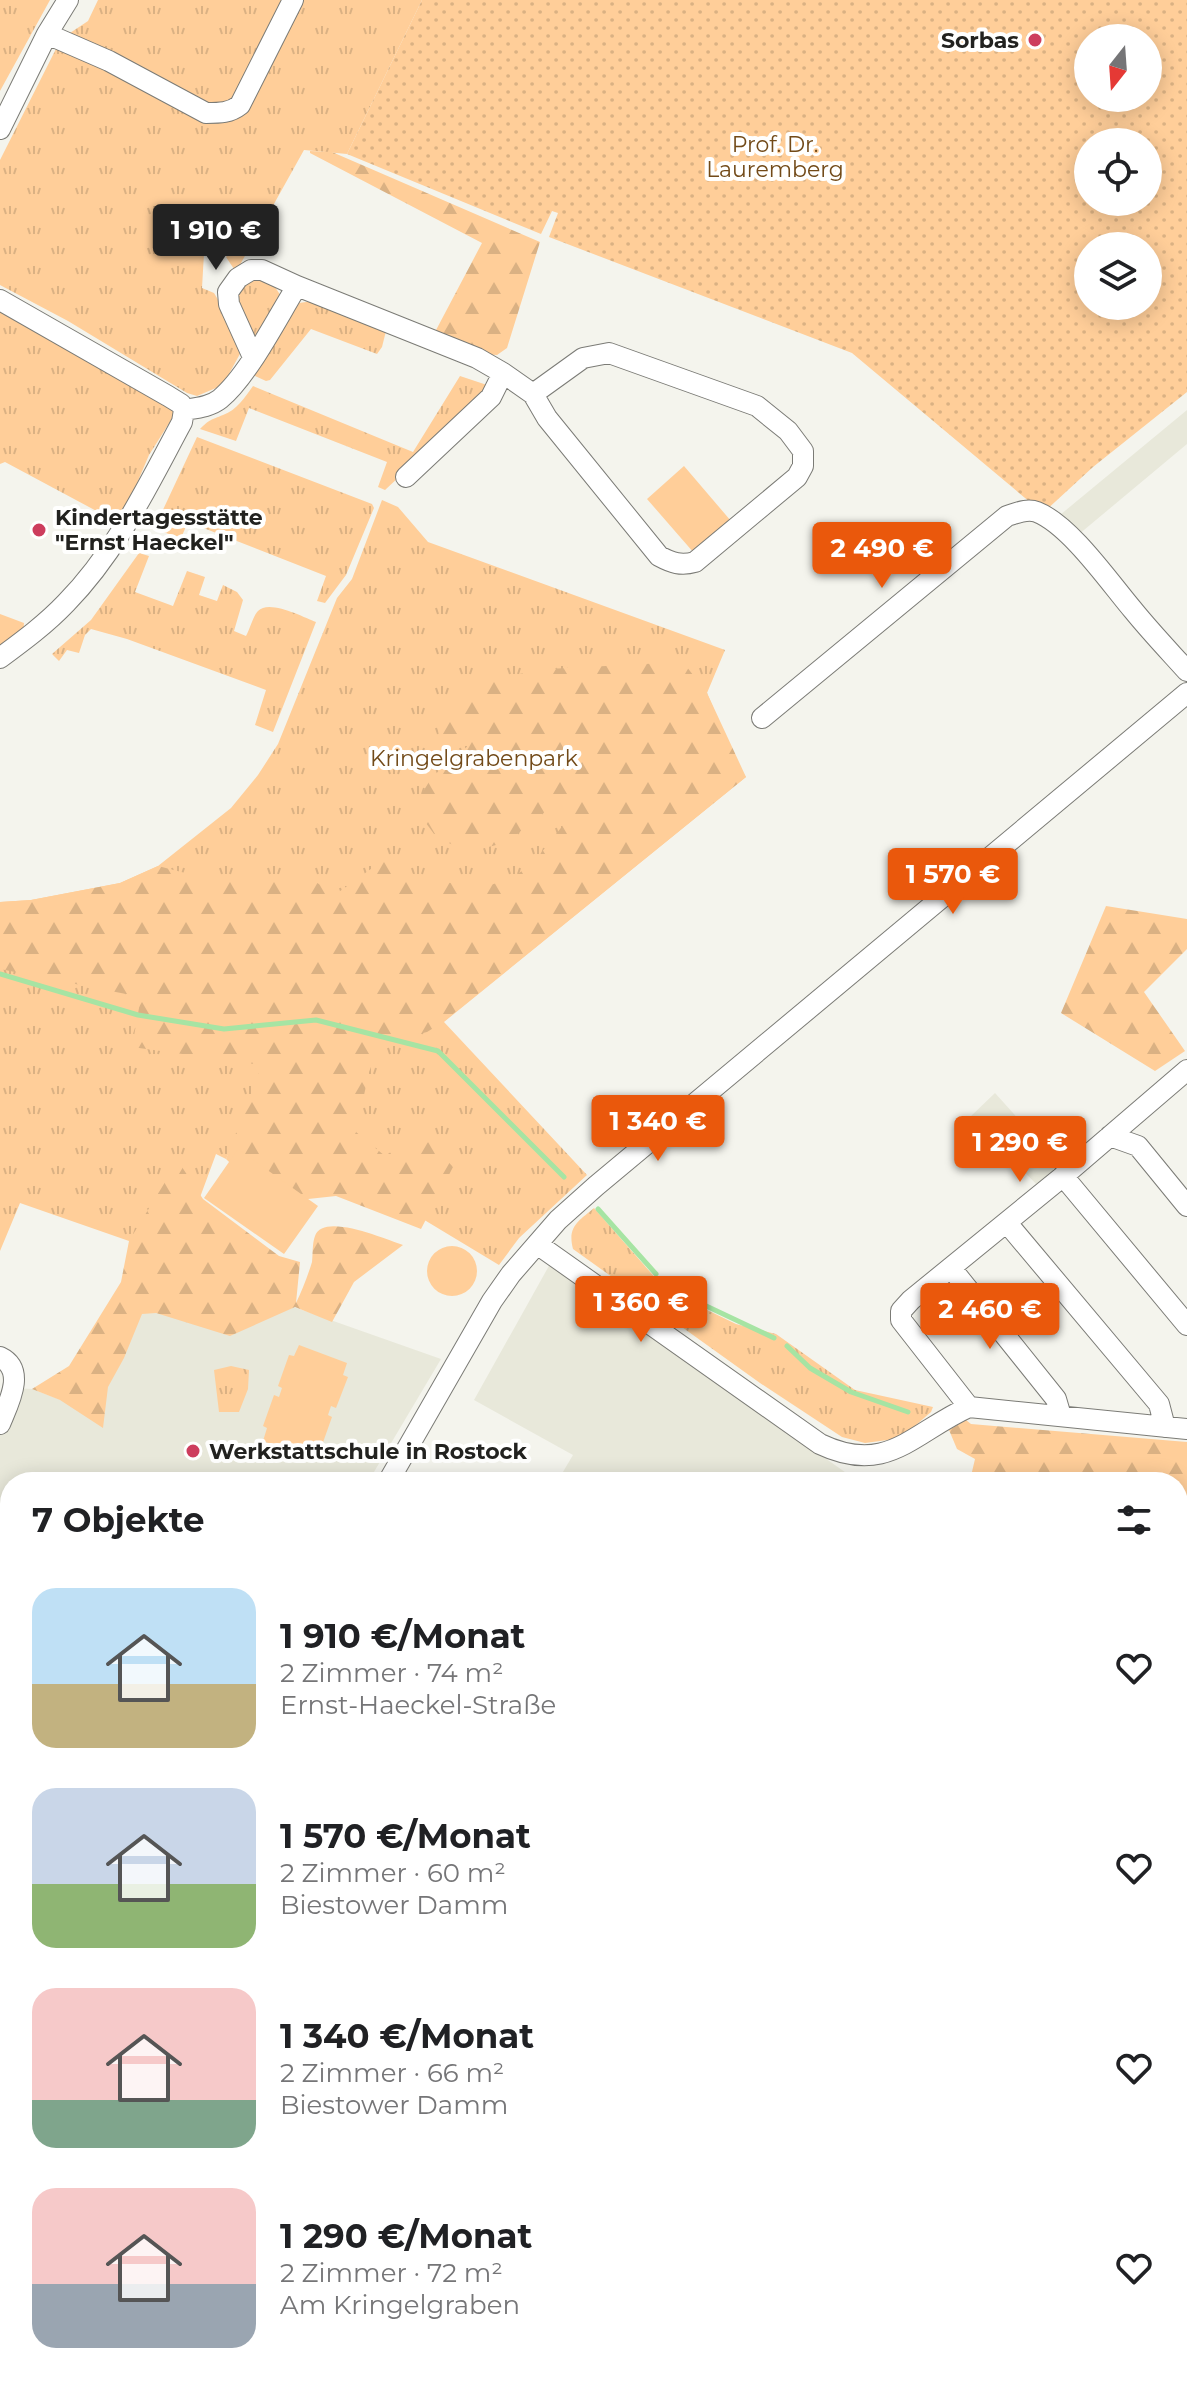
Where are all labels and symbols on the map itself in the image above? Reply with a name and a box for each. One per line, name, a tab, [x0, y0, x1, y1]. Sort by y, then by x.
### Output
north arrow	[1074, 24, 1162, 112]
place label: Sorbas	[941, 27, 1019, 54]
marker: Sorbas	[1026, 31, 1044, 49]
park label: Prof. Dr. Lauremberg	[706, 131, 844, 183]
pin: 1 910 €	[142, 204, 290, 272]
place label: Kindertagesstätte "Ernst Haeckel"	[55, 504, 263, 556]
marker: Kindertagesstätte "Ernst Haeckel"	[30, 521, 48, 539]
pin: 2 490 €	[808, 522, 956, 590]
park label: Kringelgrabenpark	[370, 745, 579, 772]
pin: 1 570 €	[879, 848, 1027, 916]
pin: 1 340 €	[584, 1095, 732, 1163]
pin: 1 290 €	[946, 1116, 1094, 1184]
pin: 1 360 €	[567, 1276, 715, 1344]
pin: 2 460 €	[916, 1283, 1064, 1351]
place label: Werkstattschule in Rostock	[209, 1438, 527, 1465]
marker: Werkstattschule in Rostock	[184, 1442, 202, 1460]

